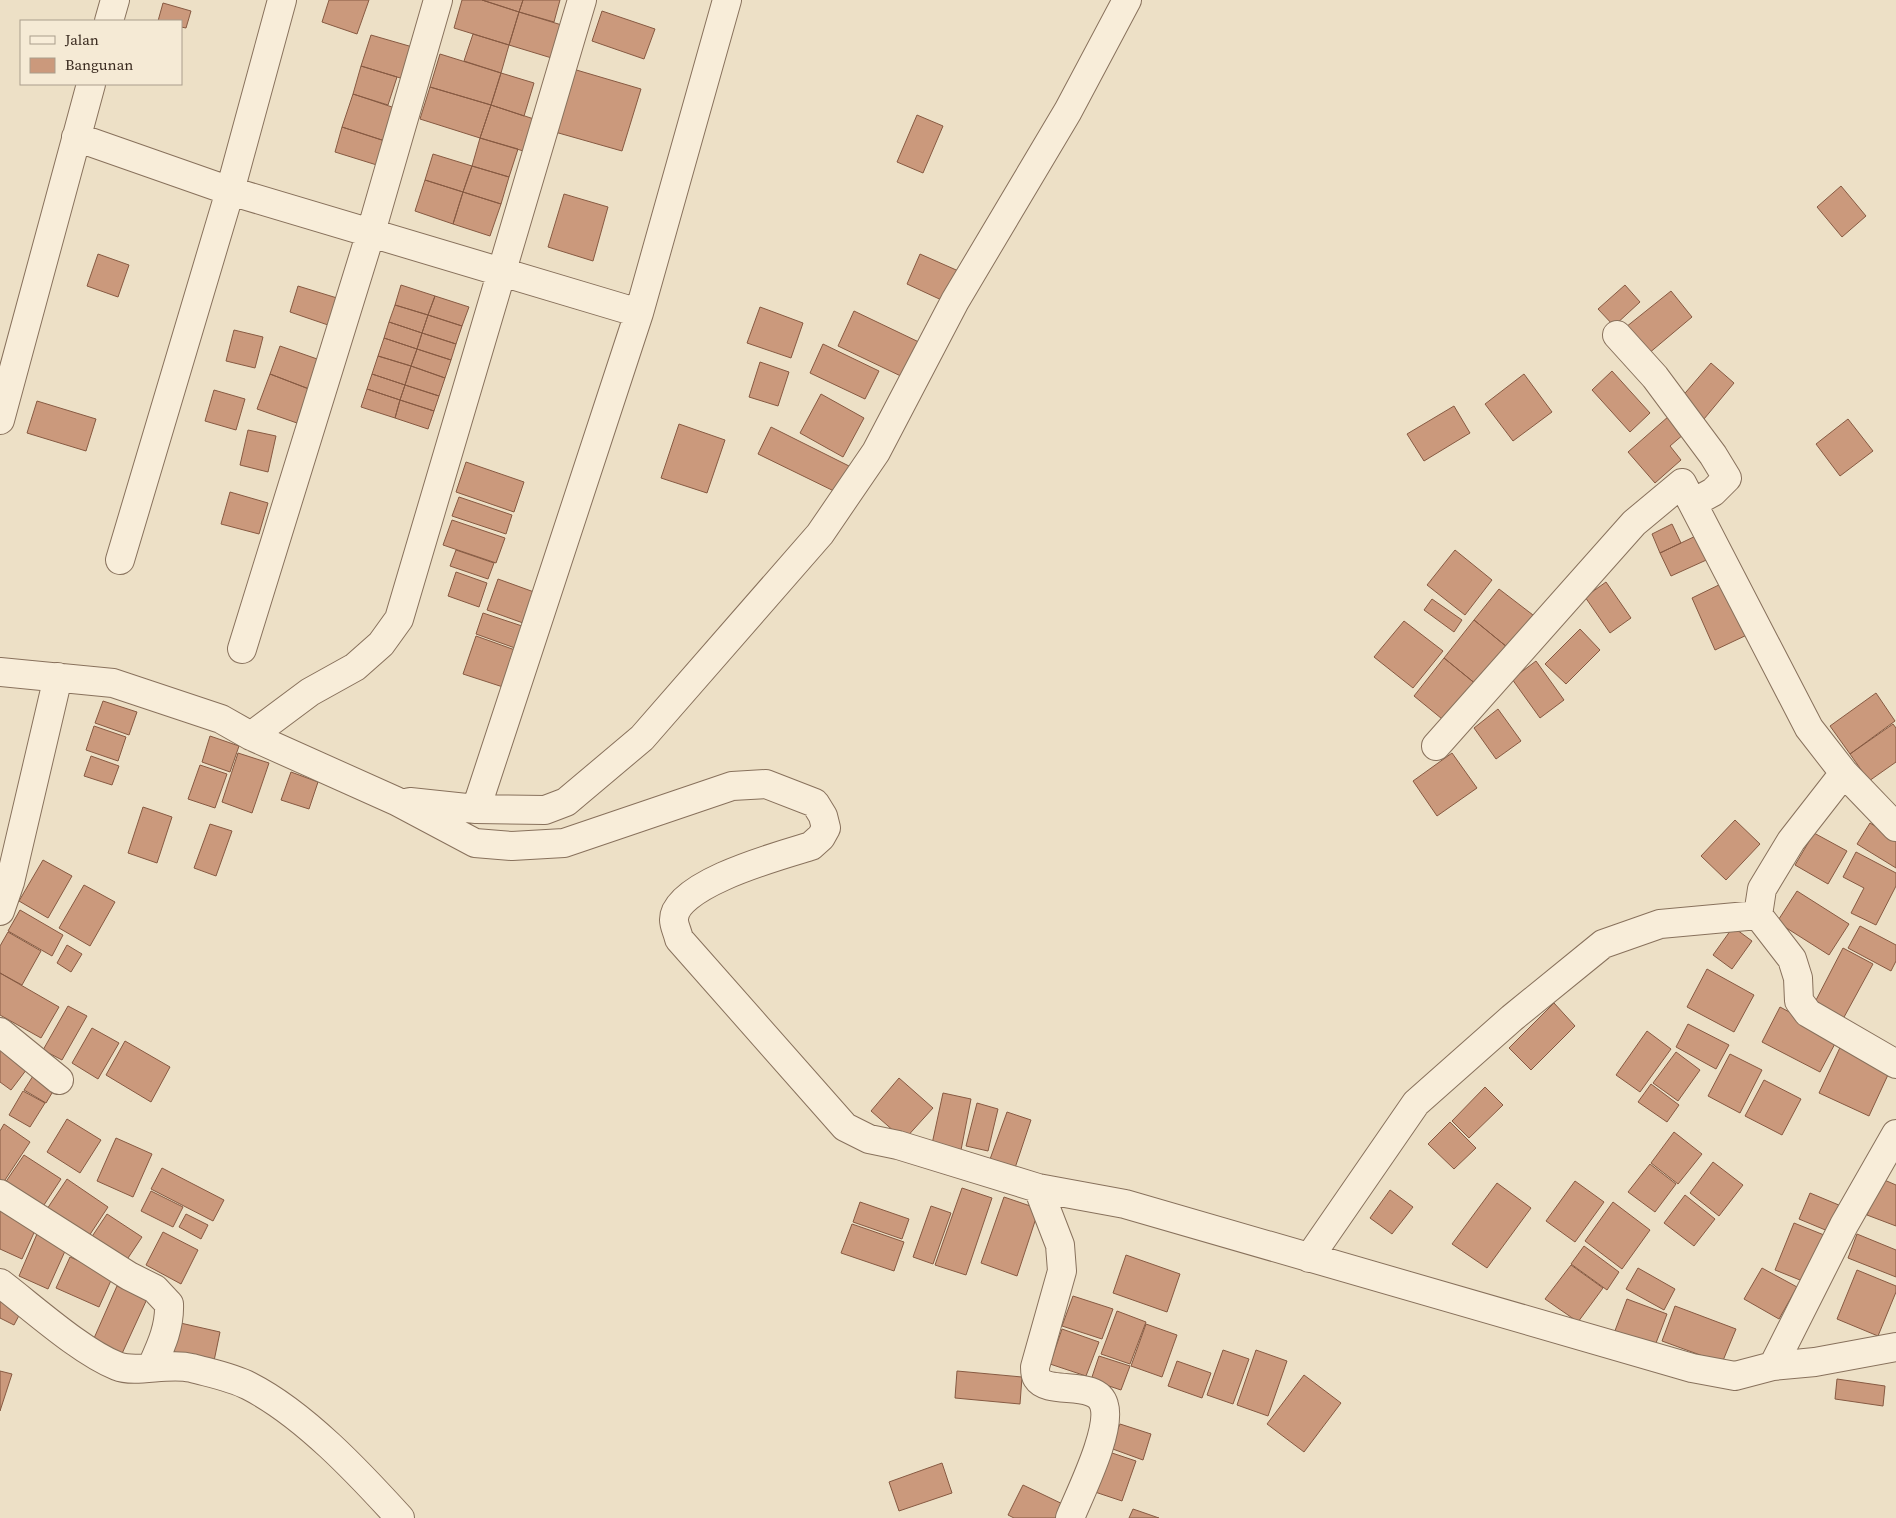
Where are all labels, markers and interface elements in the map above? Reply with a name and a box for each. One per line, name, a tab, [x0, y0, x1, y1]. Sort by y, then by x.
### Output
legend	[20, 20, 182, 85]
text: Jalan	[64, 29, 99, 50]
text: Bangunan	[65, 54, 133, 75]

